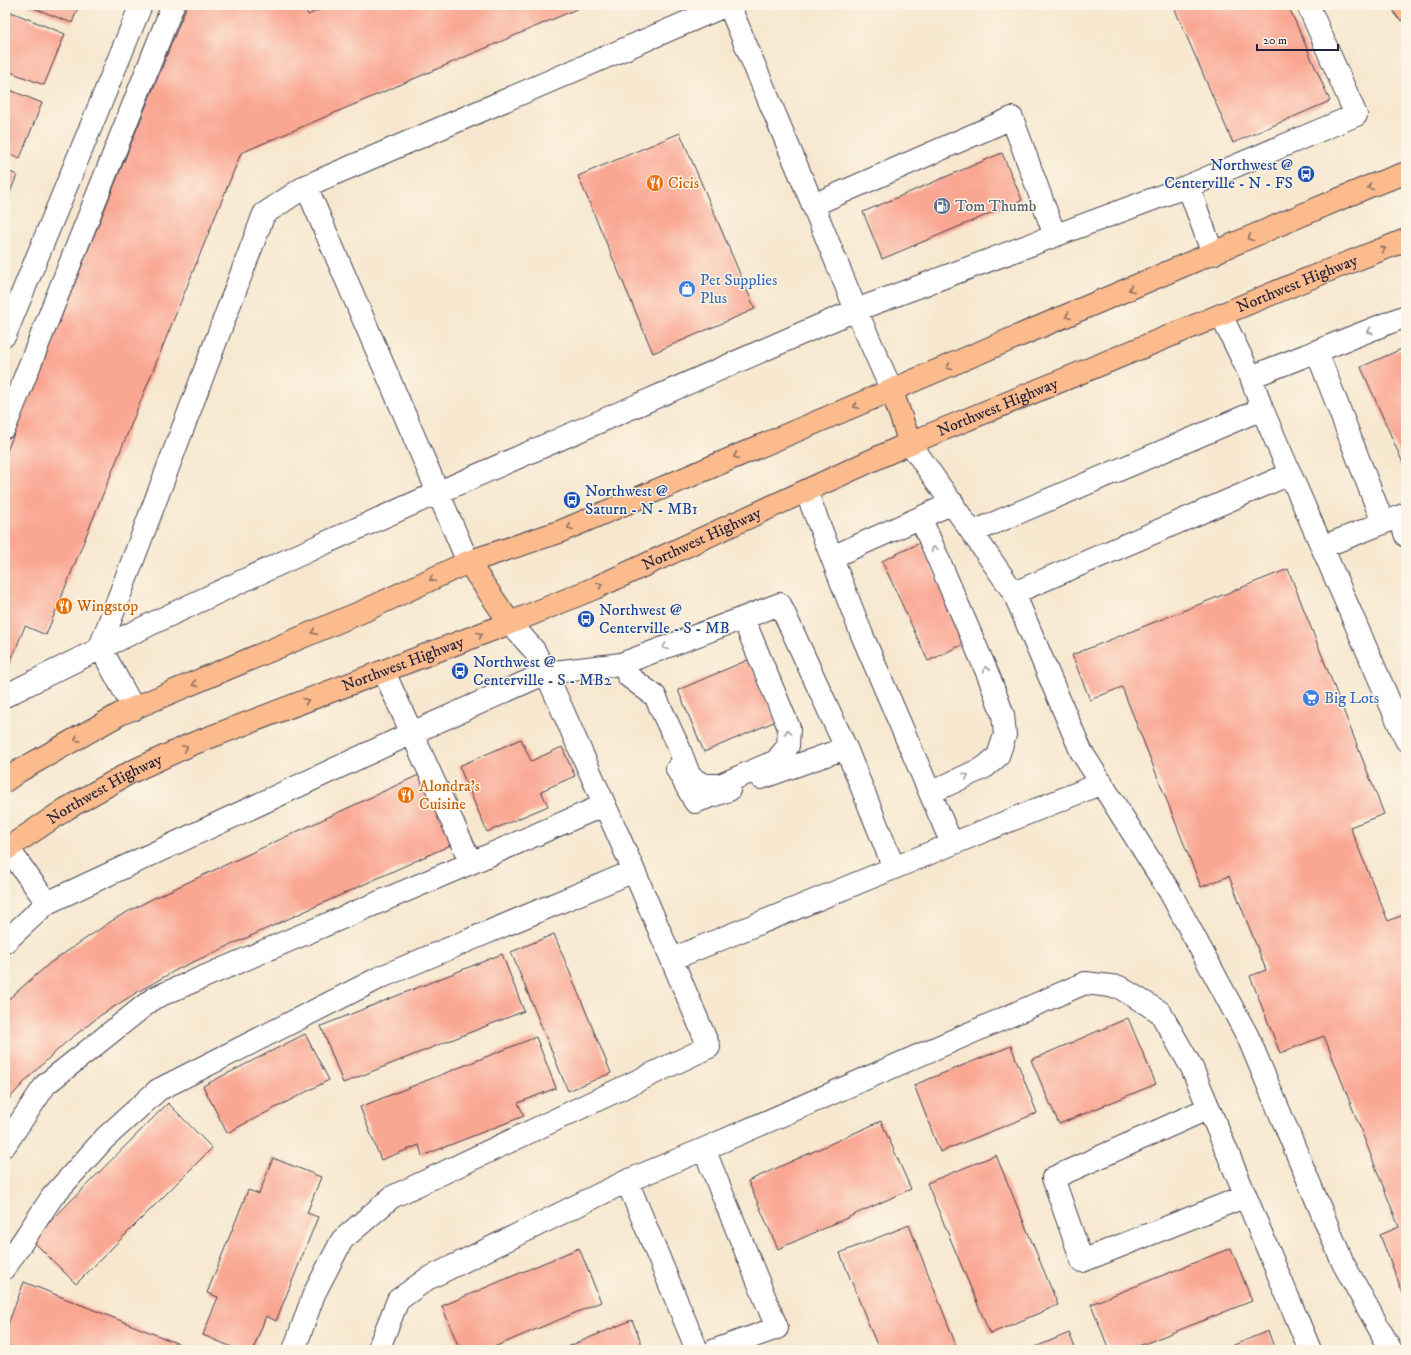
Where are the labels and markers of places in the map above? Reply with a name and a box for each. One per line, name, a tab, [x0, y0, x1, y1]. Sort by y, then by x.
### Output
place label: Northwest @ Centerville - N - FS	[1164, 155, 1293, 193]
bus stop icon: Northwest @ Centerville - N - FS	[1296, 164, 1316, 184]
restaurant icon: Cicis	[645, 173, 665, 193]
place label: Cicis	[668, 173, 699, 193]
fuel station icon: Tom Thumb	[932, 196, 952, 216]
place label: Tom Thumb	[955, 196, 1036, 216]
place label: Pet Supplies Plus	[700, 270, 777, 308]
shop icon: Pet Supplies Plus	[677, 279, 697, 299]
place label: Northwest @ Saturn - N - MB1	[585, 481, 698, 519]
bus stop icon: Northwest @ Saturn - N - MB1	[562, 490, 582, 510]
restaurant icon: Wingstop	[54, 596, 74, 616]
place label: Wingstop	[76, 596, 138, 616]
place label: Northwest @ Centerville - S - MB	[599, 600, 730, 638]
bus stop icon: Northwest @ Centerville - S - MB	[576, 609, 596, 629]
place label: Northwest @ Centerville - S - MB2	[473, 652, 612, 690]
bus stop icon: Northwest @ Centerville - S - MB2	[450, 661, 470, 681]
supermarket icon: Big Lots	[1301, 688, 1321, 708]
place label: Big Lots	[1324, 688, 1379, 708]
place label: Alondra’s Cuisine	[419, 776, 480, 814]
restaurant icon: Alondra’s Cuisine	[396, 785, 416, 805]

